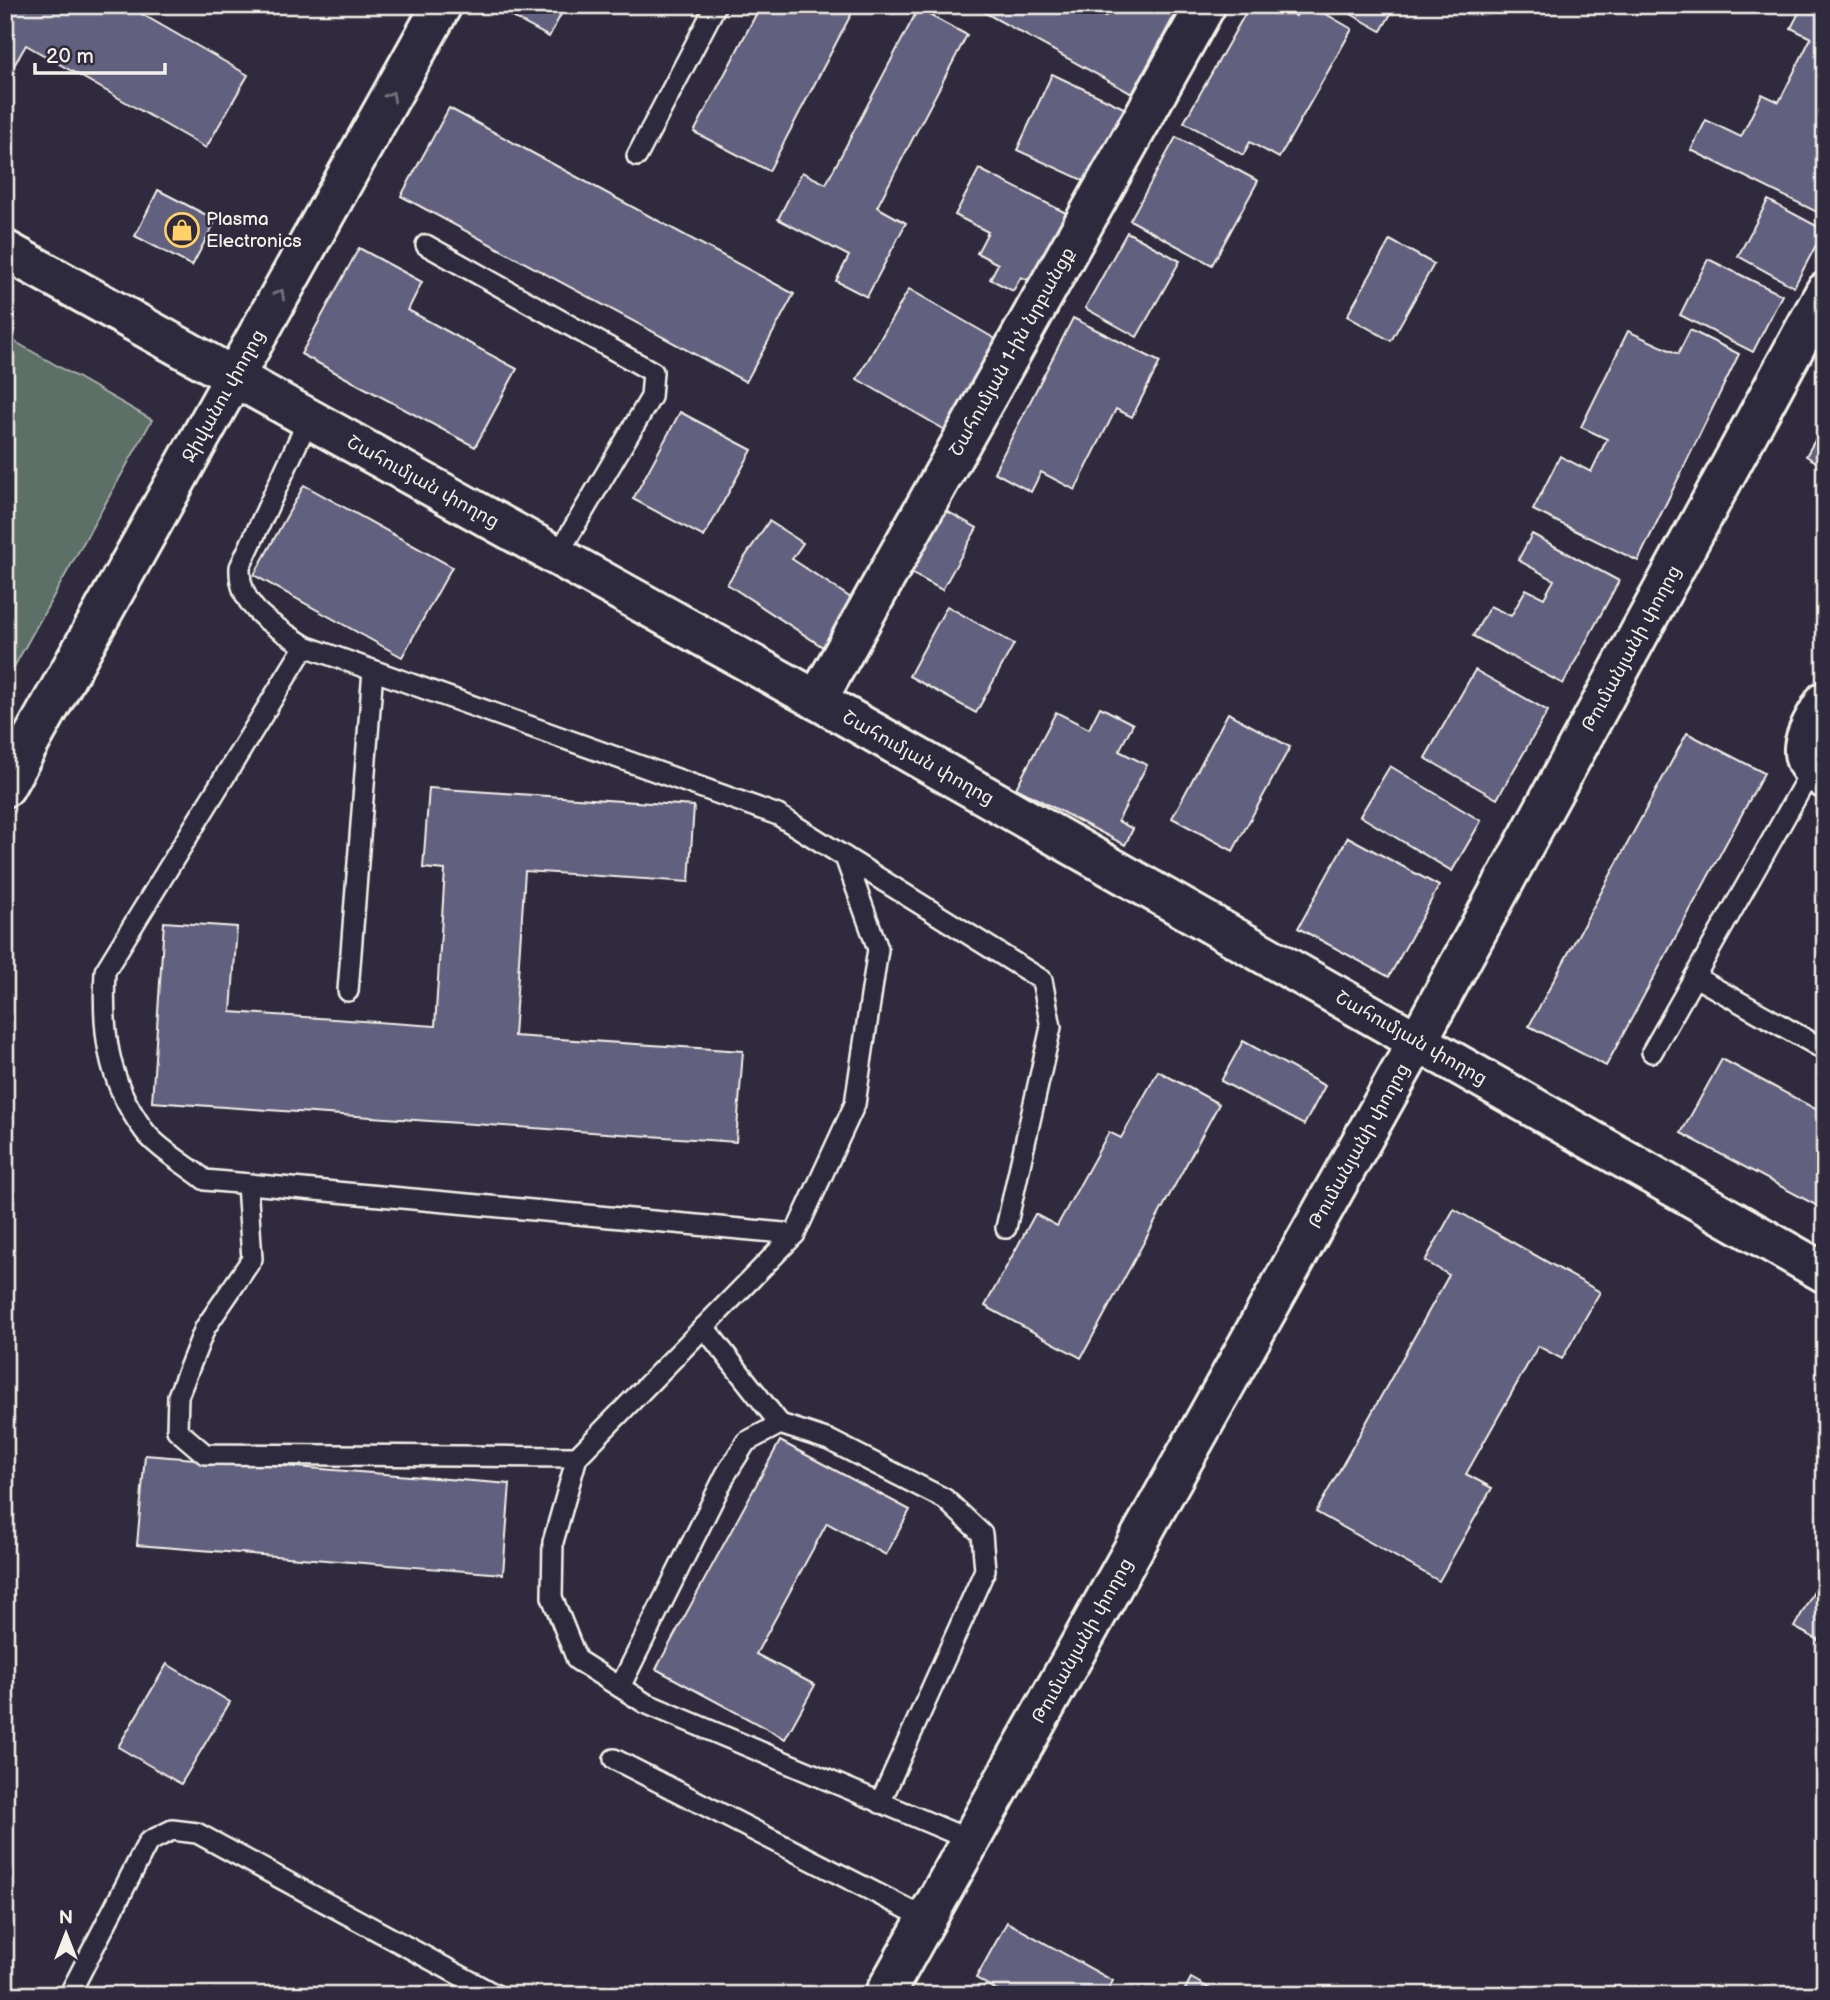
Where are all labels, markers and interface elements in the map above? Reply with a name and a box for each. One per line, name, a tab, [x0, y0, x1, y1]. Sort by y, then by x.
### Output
scale bar	[35, 32, 164, 76]
text: 20 m	[46, 44, 94, 69]
one-way arrow	[383, 91, 396, 103]
place label: Plasma Electronics	[206, 208, 302, 253]
shop icon: Plasma Electronics	[163, 211, 201, 249]
street label: Շահումյան 1-ին նրբանցք	[944, 243, 1080, 461]
one-way arrow	[272, 289, 285, 302]
street label: Ջիվանու փողոց	[177, 325, 270, 466]
street label: Շահումյան փողոց	[343, 430, 503, 533]
street label: Թումանյանի փողոց	[1577, 561, 1686, 736]
street label: Շահումյան փողոց	[838, 705, 998, 810]
street label: Շահումյան փողոց	[1331, 986, 1491, 1090]
street label: Թումանյանի փողոց	[1304, 1059, 1414, 1233]
street label: Թումանյանի փողոց	[1027, 1554, 1138, 1727]
north arrow	[32, 1898, 102, 1968]
text: N	[59, 1907, 73, 1930]

